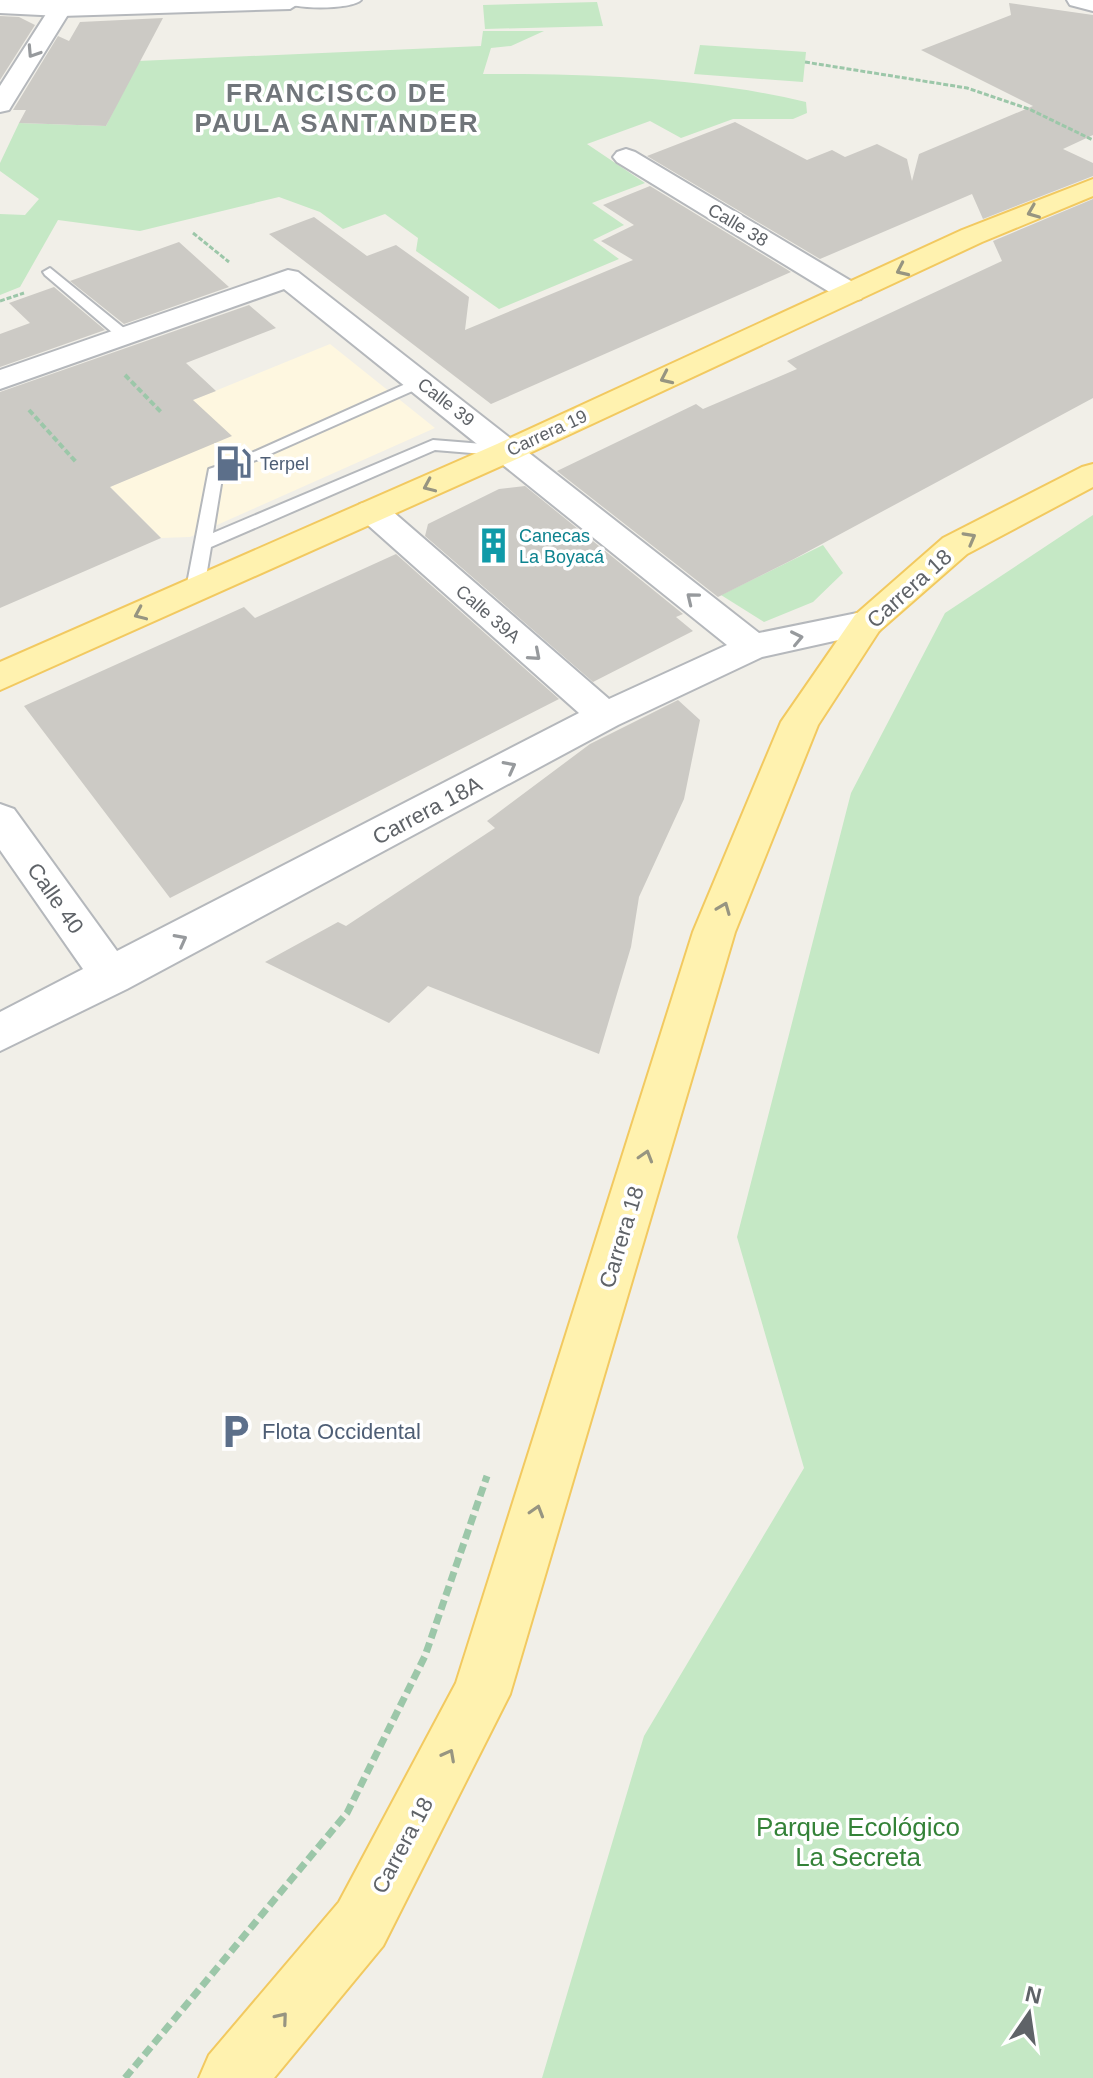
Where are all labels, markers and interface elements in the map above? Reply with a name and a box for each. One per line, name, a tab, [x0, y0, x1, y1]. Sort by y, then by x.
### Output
one-way arrow	[27, 43, 42, 58]
district label: FRANCISCO DE PAULA SANTANDER	[194, 78, 480, 138]
street label: Calle 38	[705, 199, 771, 251]
one-way arrow	[1027, 202, 1041, 218]
one-way arrow	[895, 260, 910, 276]
one-way arrow	[659, 369, 674, 385]
street label: Calle 39	[414, 374, 478, 430]
street label: Carrera 19	[504, 406, 590, 460]
fuel station icon: Terpel	[215, 445, 253, 483]
place label: Terpel	[260, 454, 309, 474]
one-way arrow	[423, 476, 437, 492]
place label: Canecas La Boyacá	[519, 526, 605, 567]
building icon: Canecas La Boyacá	[474, 527, 512, 565]
one-way arrow	[962, 532, 976, 547]
street label: Carrera 18	[862, 544, 957, 633]
street label: Calle 39A	[452, 581, 524, 647]
one-way arrow	[686, 594, 701, 608]
one-way arrow	[134, 605, 148, 621]
one-way arrow	[790, 630, 803, 647]
one-way arrow	[526, 645, 541, 660]
one-way arrow	[501, 761, 516, 776]
street label: Carrera 18A	[368, 771, 486, 850]
street label: Calle 40	[22, 858, 89, 939]
one-way arrow	[714, 902, 731, 916]
one-way arrow	[172, 935, 187, 950]
one-way arrow	[637, 1149, 653, 1163]
street label: Carrera 18	[594, 1183, 649, 1291]
parking icon: Flota Occidental	[217, 1412, 255, 1450]
place label: Flota Occidental	[262, 1419, 421, 1444]
one-way arrow	[528, 1505, 544, 1519]
one-way arrow	[440, 1749, 455, 1764]
street label: Carrera 18	[367, 1793, 438, 1898]
park label: Parque Ecológico La Secreta	[756, 1812, 960, 1872]
north arrow	[989, 1974, 1069, 2054]
text: N	[1023, 1981, 1044, 2009]
one-way arrow	[272, 2013, 287, 2027]

